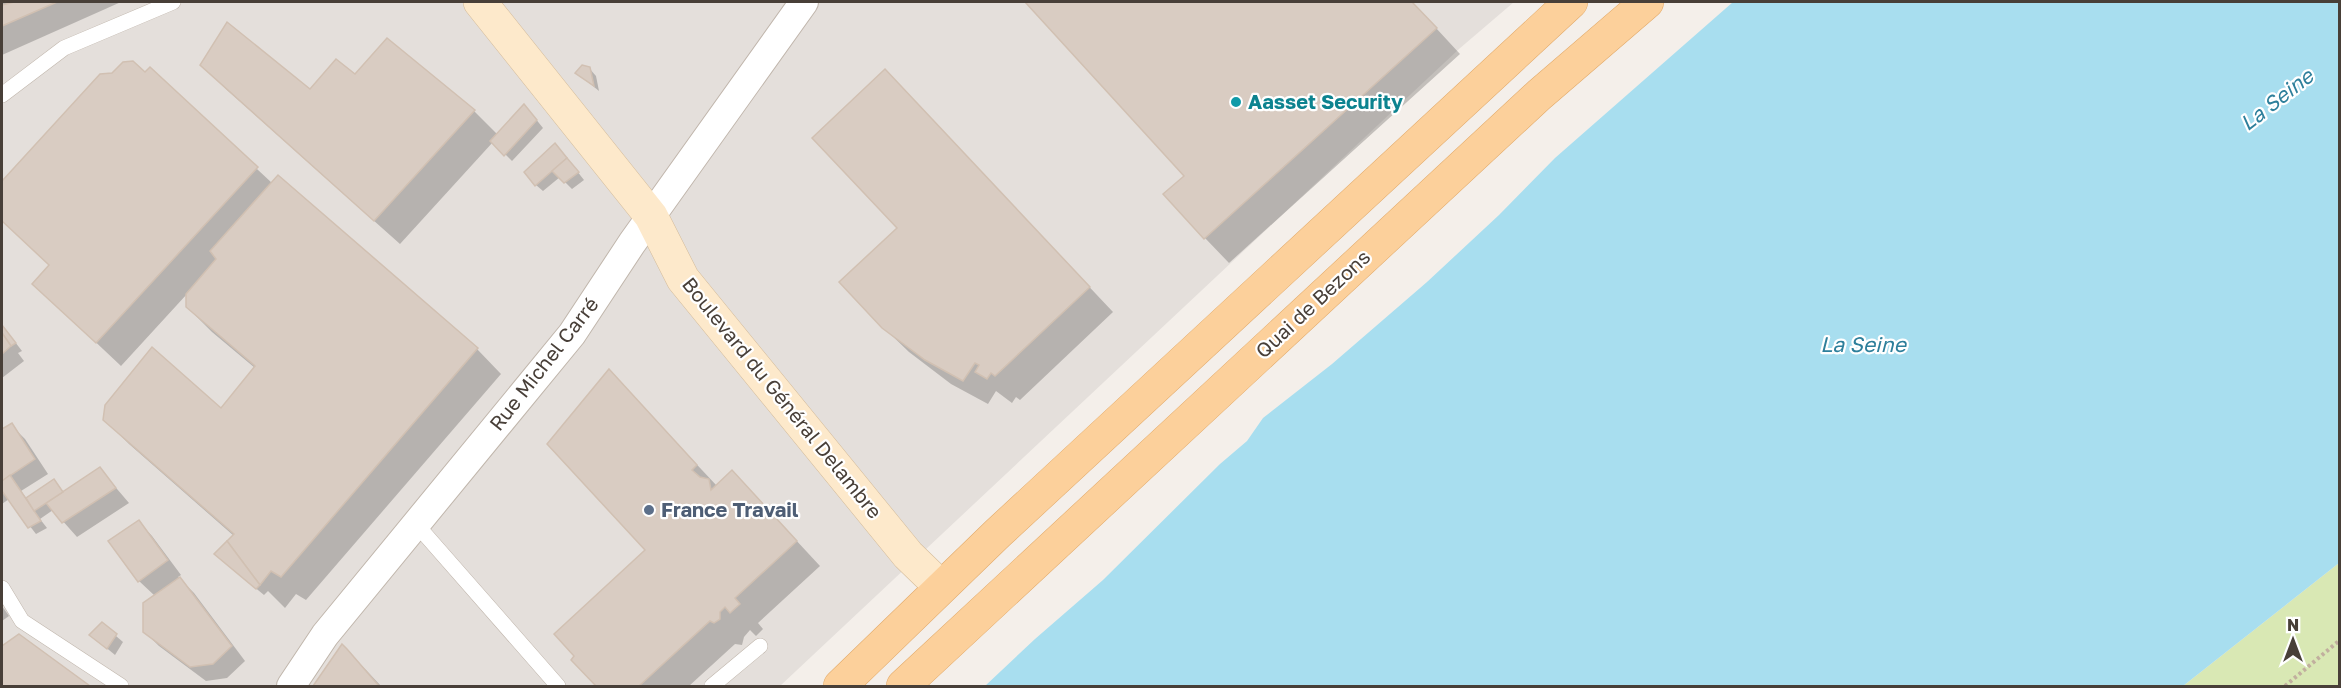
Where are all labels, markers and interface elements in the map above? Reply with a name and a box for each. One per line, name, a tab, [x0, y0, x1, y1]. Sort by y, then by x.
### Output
water label: La Seine	[2235, 61, 2320, 136]
place label: Aasset Security	[1248, 89, 1403, 113]
marker: Aasset Security	[1229, 95, 1243, 109]
street label: Quai de Bezons	[1250, 244, 1374, 362]
street label: Boulevard du Général Delambre	[678, 272, 888, 523]
street label: Rue Michel Carré	[484, 292, 603, 435]
water label: La Seine	[1820, 331, 1908, 357]
place label: France Travail	[661, 497, 799, 521]
marker: France Travail	[642, 503, 656, 517]
north arrow	[2263, 610, 2323, 670]
text: N	[2287, 615, 2299, 635]

